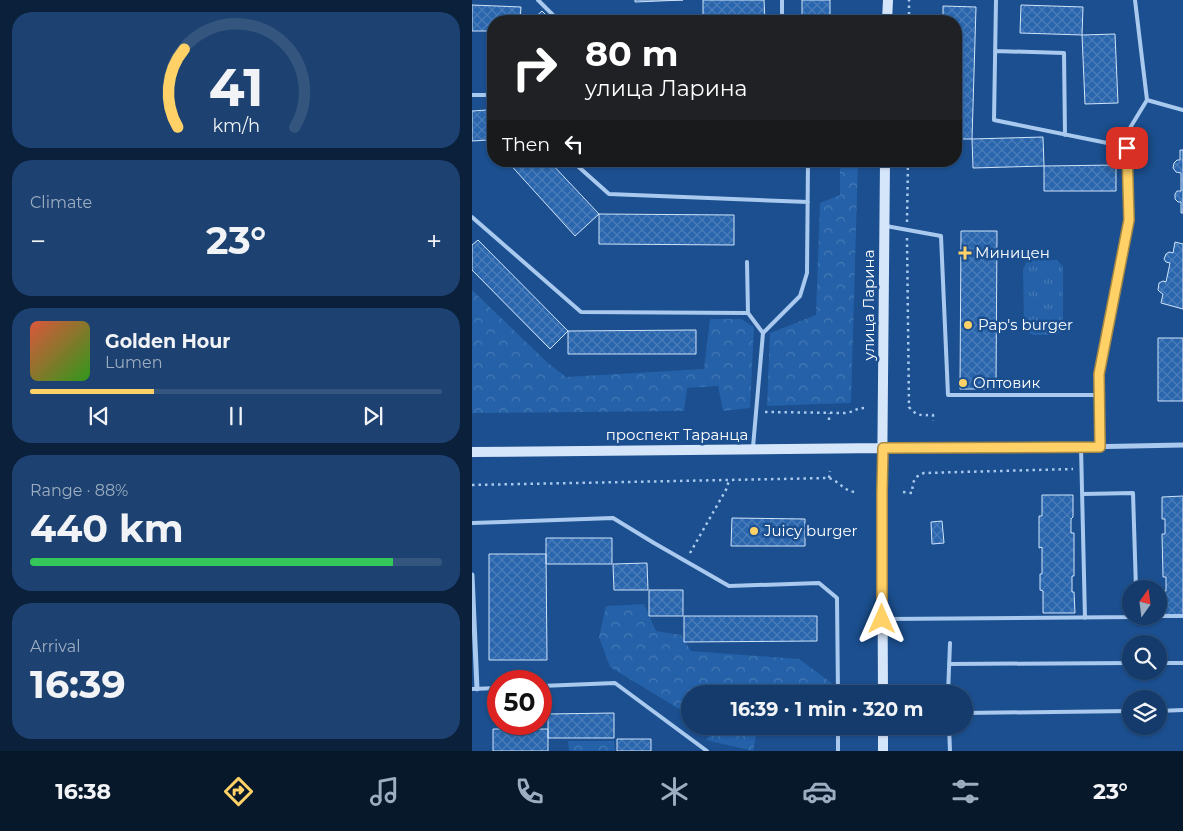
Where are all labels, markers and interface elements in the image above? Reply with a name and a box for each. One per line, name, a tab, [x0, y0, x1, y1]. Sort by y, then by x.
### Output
text: 80 m	[585, 32, 679, 75]
icon: right	[502, 35, 567, 100]
text: 41	[209, 56, 263, 119]
text: улица Ларина	[585, 75, 747, 102]
text: km/h	[212, 115, 260, 136]
pin	[1106, 127, 1148, 169]
icon: left	[560, 130, 588, 158]
text: Then	[502, 133, 550, 156]
icon: arrive	[1113, 134, 1141, 162]
text: Climate	[30, 193, 92, 212]
text: 23°	[206, 217, 266, 264]
text: −	[30, 224, 46, 258]
text: +	[426, 224, 442, 258]
place label: Миницен	[975, 243, 1050, 262]
marker: Миницен	[959, 247, 971, 259]
street label: улица Ларина	[859, 250, 878, 361]
place label: Pap's burger	[978, 315, 1073, 334]
marker: Pap's burger	[962, 319, 974, 331]
text: Golden Hour	[105, 330, 231, 353]
text: Lumen	[105, 353, 163, 372]
place label: Оптовик	[973, 373, 1041, 392]
marker: Оптовик	[957, 377, 969, 389]
icon: previous	[85, 402, 113, 430]
icon: pause	[222, 402, 250, 430]
icon: next	[359, 402, 387, 430]
street label: проспект Таранца	[606, 425, 748, 444]
text: Range · 88%	[30, 481, 128, 500]
text: 440 km	[30, 505, 184, 552]
place label: Juicy burger	[763, 521, 858, 540]
marker: Juicy burger	[748, 525, 760, 537]
north arrow	[1122, 580, 1167, 625]
map controls	[1122, 580, 1167, 735]
position arrow	[855, 592, 907, 644]
button: search	[1122, 635, 1167, 680]
text: Arrival	[30, 637, 80, 656]
text: 16:39	[30, 661, 126, 708]
speed limit sign: 50	[487, 670, 552, 735]
button: layers	[1122, 690, 1167, 735]
text: 16:39 · 1 min · 320 m	[730, 698, 924, 721]
icon: directions	[221, 774, 256, 809]
icon: music	[367, 774, 402, 809]
icon: phone	[512, 774, 547, 809]
icon: climate	[657, 774, 692, 809]
icon: car	[802, 774, 837, 809]
icon: filters	[948, 774, 983, 809]
text: 16:38	[55, 778, 111, 805]
text: 23°	[1093, 778, 1128, 805]

